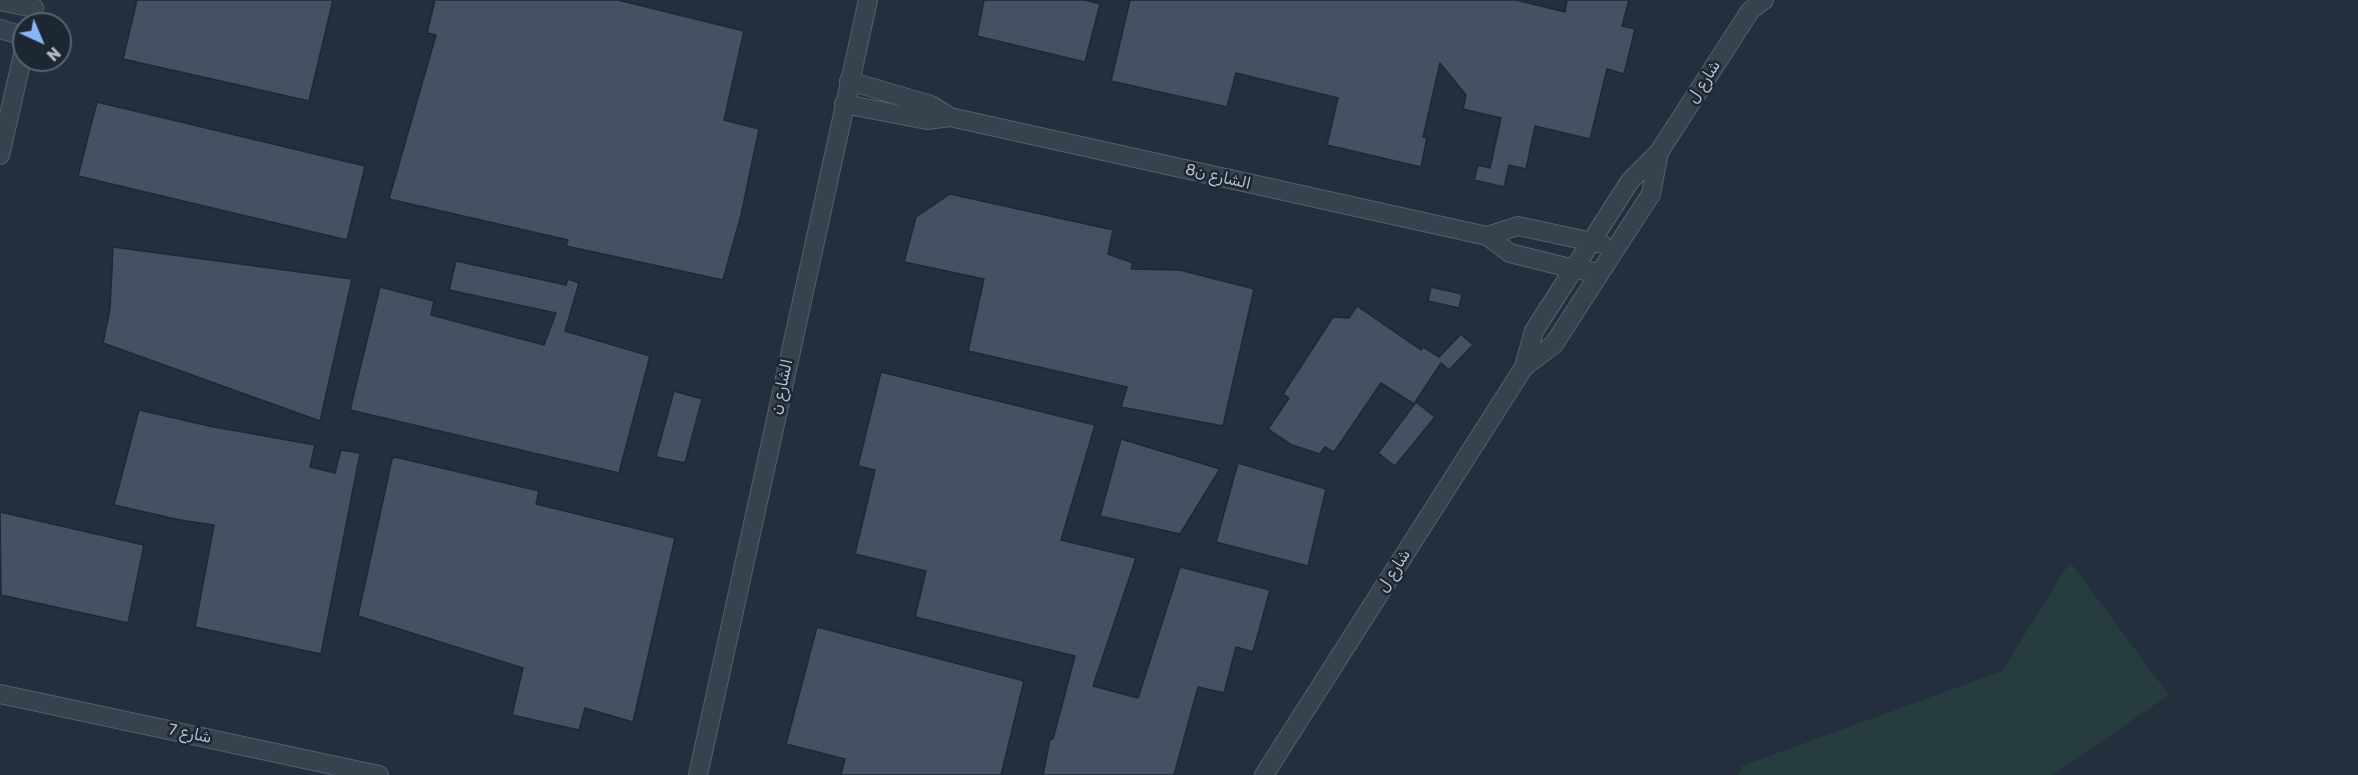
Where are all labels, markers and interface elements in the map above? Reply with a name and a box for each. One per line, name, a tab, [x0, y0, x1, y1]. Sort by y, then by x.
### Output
north arrow	[12, 12, 72, 72]
text: N	[43, 43, 64, 65]
street label: شارع ل	[1683, 57, 1725, 107]
street label: الشارع ن8	[1183, 160, 1253, 194]
street label: الشارع ن	[767, 357, 797, 417]
street label: شارع ل	[1373, 546, 1415, 596]
street label: شارع 7	[166, 720, 214, 748]

